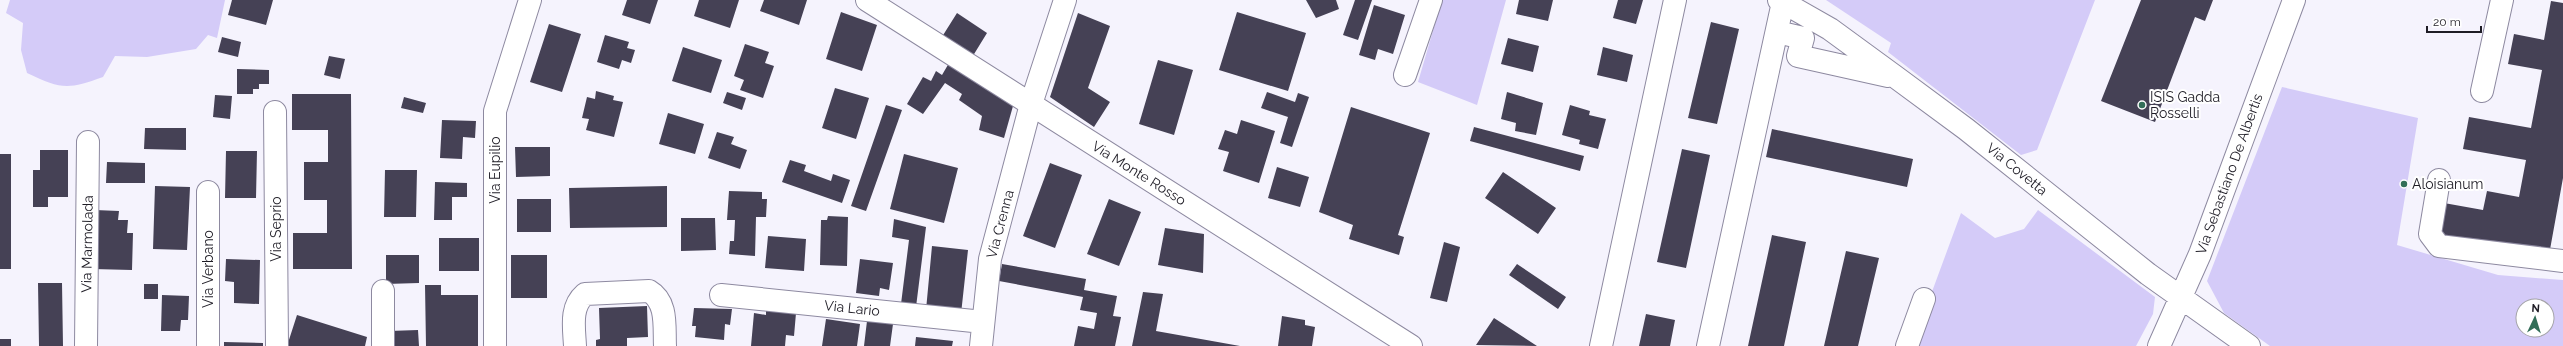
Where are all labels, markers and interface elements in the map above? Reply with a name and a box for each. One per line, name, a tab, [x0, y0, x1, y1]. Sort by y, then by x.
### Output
scale bar	[2427, 8, 2481, 34]
text: 20 m	[2433, 15, 2461, 29]
place label: ISIS Gadda Rosselli	[2150, 89, 2220, 121]
street label: Via Sebastiano De Albertis	[2192, 91, 2266, 257]
marker: ISIS Gadda Rosselli	[2137, 100, 2147, 110]
street label: Via Eupilio	[487, 136, 503, 204]
street label: Via Monte Rosso	[1089, 138, 1189, 208]
street label: Via Covetta	[1983, 140, 2051, 198]
place label: Aloisianum	[2412, 176, 2483, 192]
marker: Aloisianum	[2399, 179, 2409, 189]
street label: Via Crenna	[983, 188, 1017, 260]
street label: Via Marmolada	[78, 195, 96, 293]
street label: Via Seprio	[268, 196, 284, 262]
street label: Via Verbano	[200, 230, 216, 308]
street label: Via Lario	[823, 297, 881, 319]
north arrow	[2515, 298, 2555, 338]
text: N	[2531, 302, 2540, 315]

